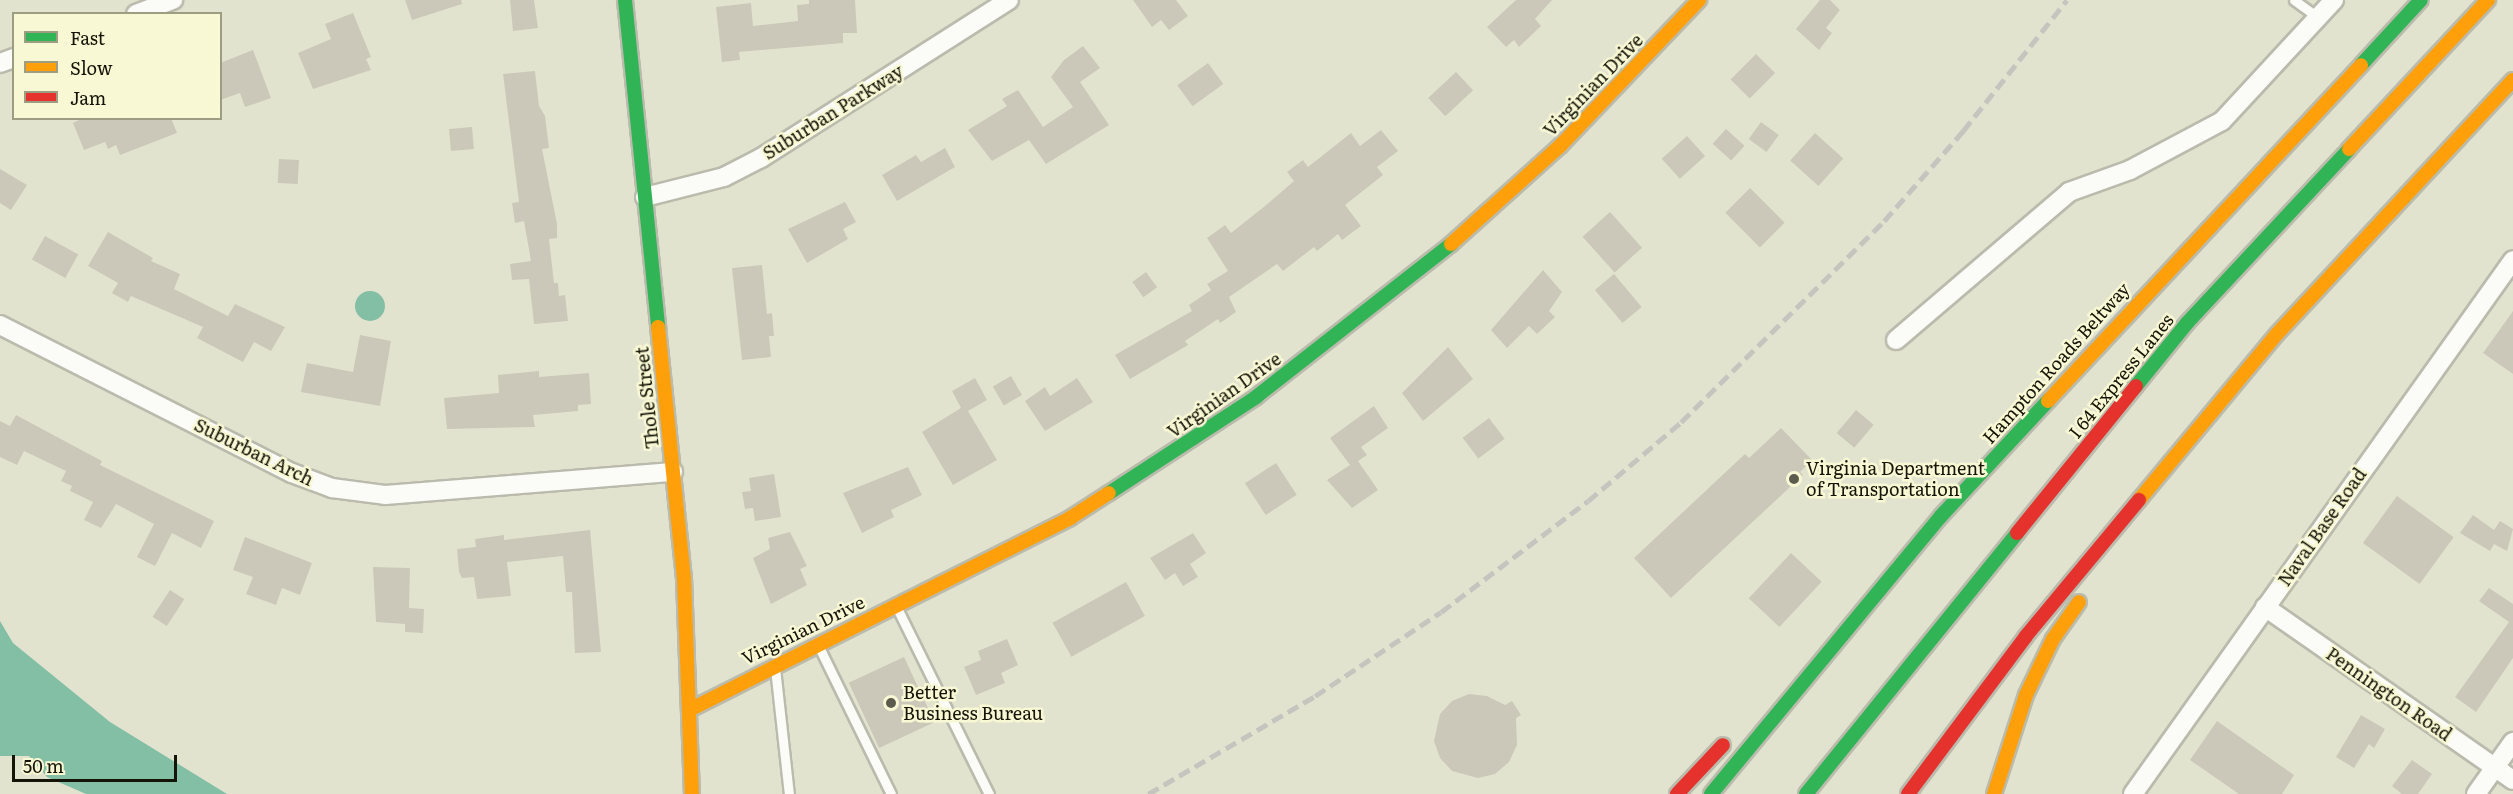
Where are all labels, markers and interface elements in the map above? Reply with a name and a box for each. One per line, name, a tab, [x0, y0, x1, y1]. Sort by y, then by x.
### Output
legend	[12, 12, 222, 120]
text: Fast	[70, 24, 105, 51]
street label: Virginian Drive	[1539, 29, 1647, 141]
text: Slow	[70, 54, 112, 81]
street label: Suburban Parkway	[759, 60, 907, 164]
text: Jam	[70, 84, 106, 111]
street label: Hampton Roads Beltway	[1978, 278, 2134, 448]
street label: I 64 Express Lanes	[2064, 309, 2178, 443]
street label: Thole Street	[631, 346, 663, 450]
street label: Virginian Drive	[1163, 348, 1285, 442]
street label: Suburban Arch	[191, 414, 317, 490]
place label: Virginia Department of Transportation	[1806, 458, 1985, 500]
street label: Naval Base Road	[2273, 464, 2371, 590]
marker: Virginia Department of Transportation	[1787, 472, 1801, 486]
street label: Virginian Drive	[738, 591, 868, 669]
street label: Pennington Road	[2322, 643, 2456, 745]
place label: Better Business Bureau	[903, 682, 1043, 724]
marker: Better Business Bureau	[884, 696, 898, 710]
scale bar	[15, 743, 180, 781]
text: 50 m	[23, 752, 64, 779]

